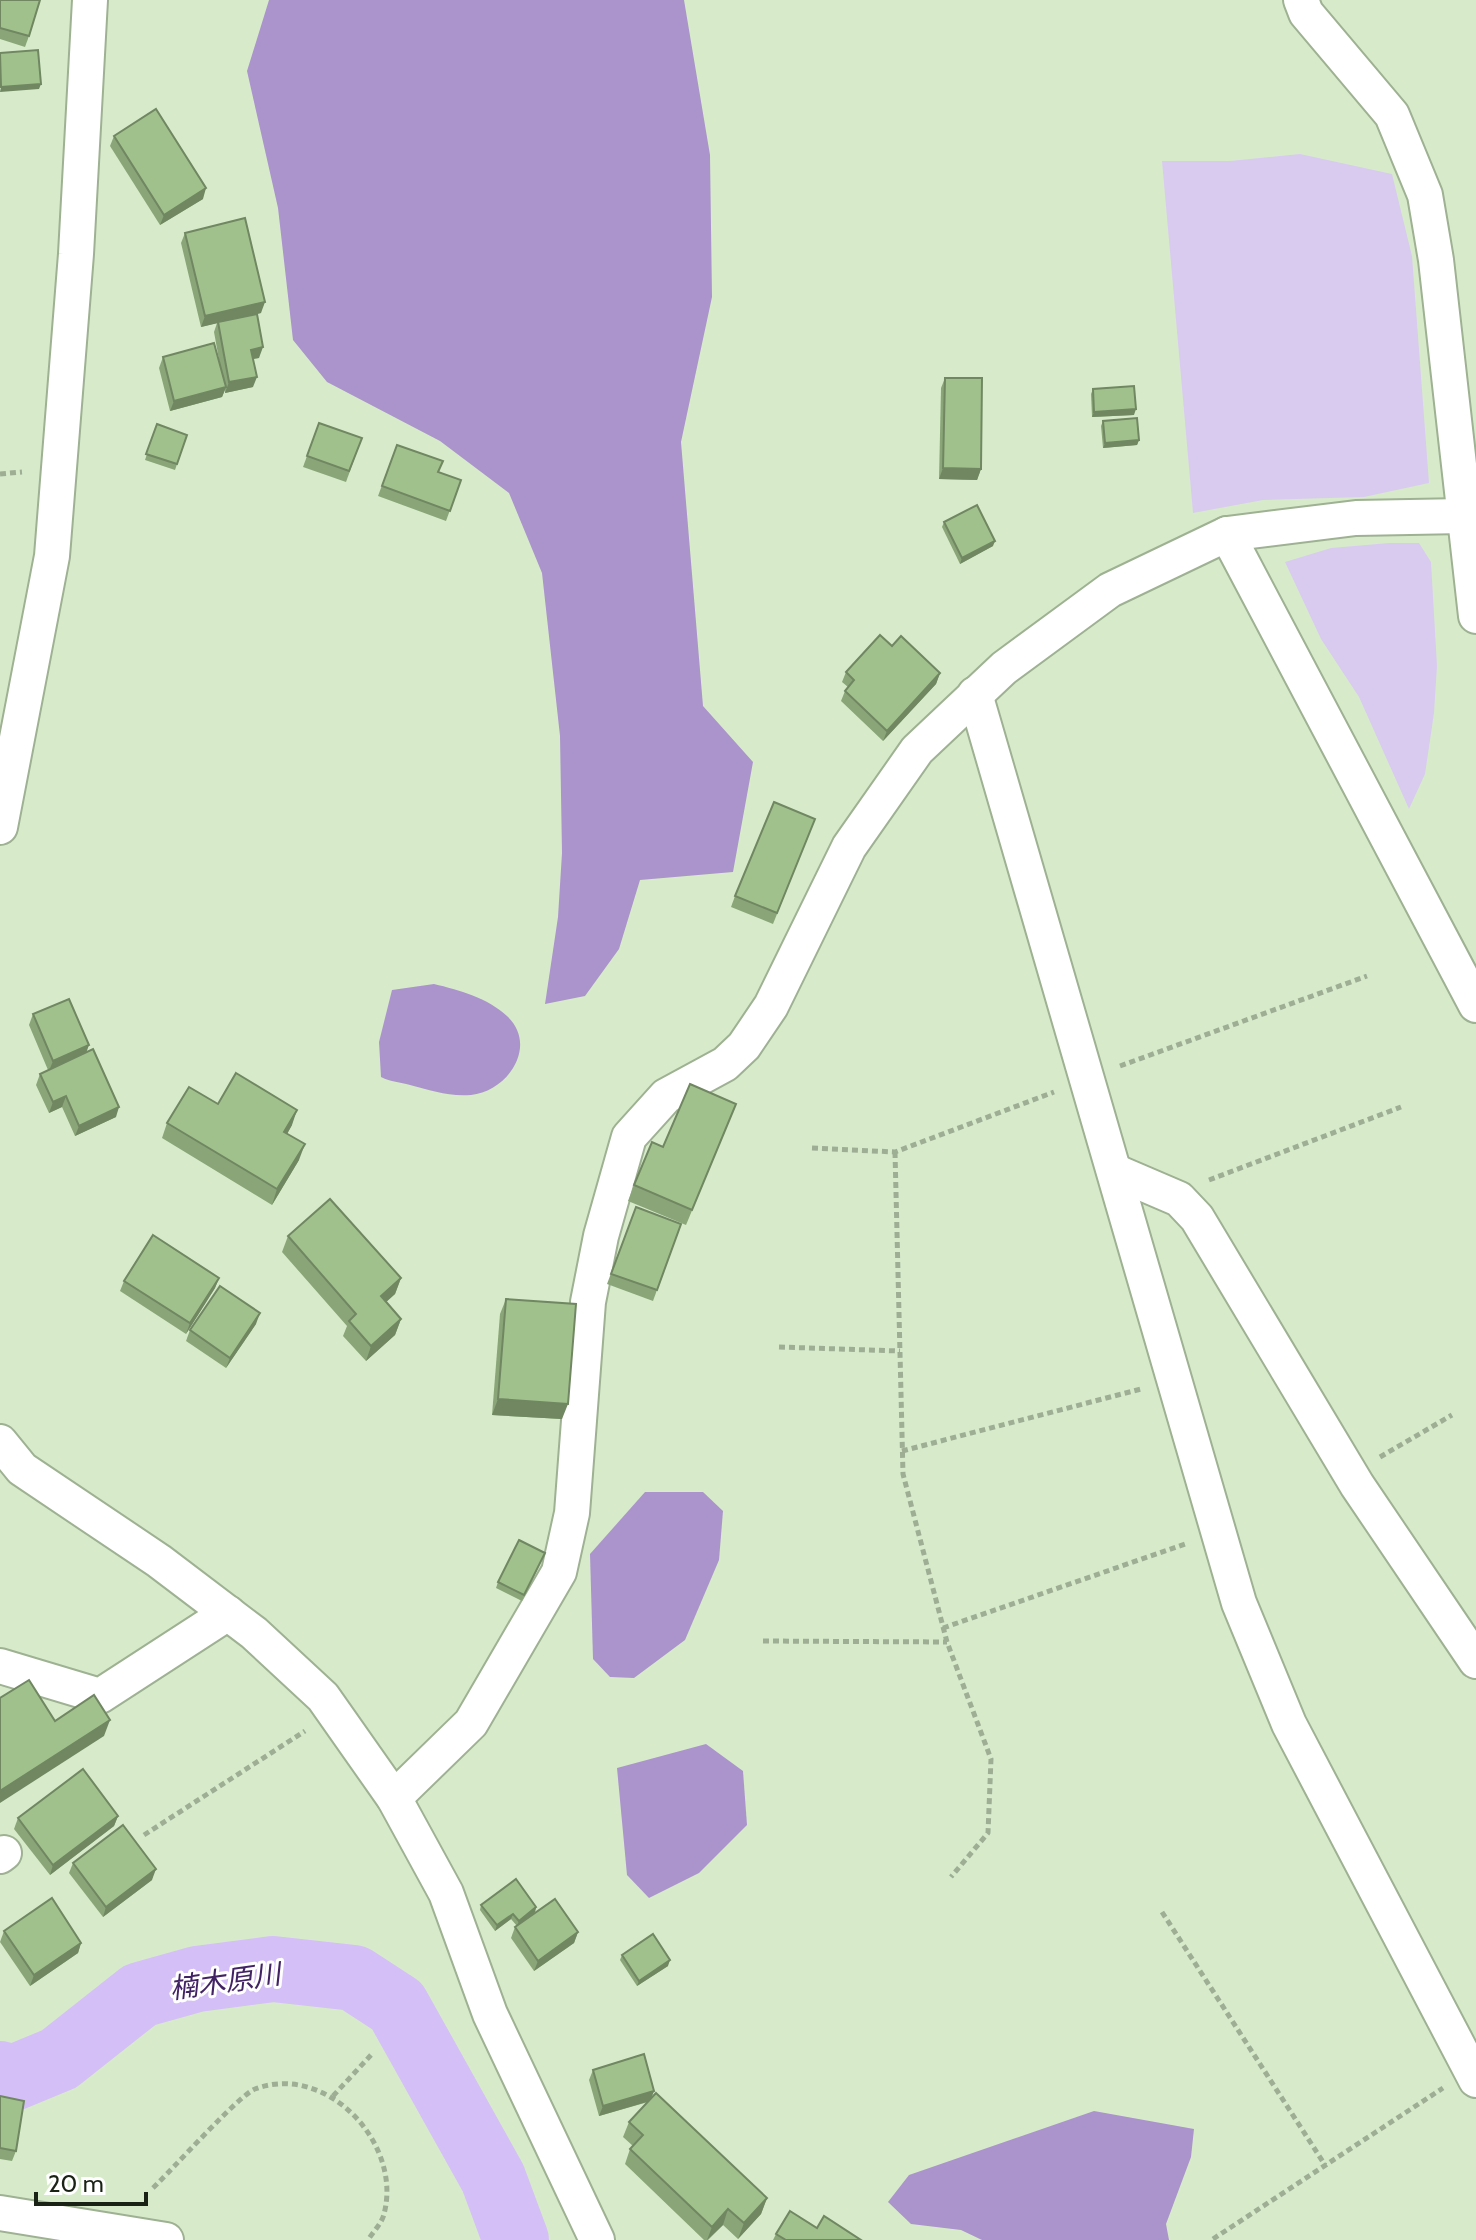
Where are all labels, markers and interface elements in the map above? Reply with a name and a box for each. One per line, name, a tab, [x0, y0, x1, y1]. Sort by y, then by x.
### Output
water label: 楠木原川	[167, 1956, 286, 2006]
scale bar	[36, 2156, 146, 2206]
text: 20 m	[48, 2169, 104, 2198]

